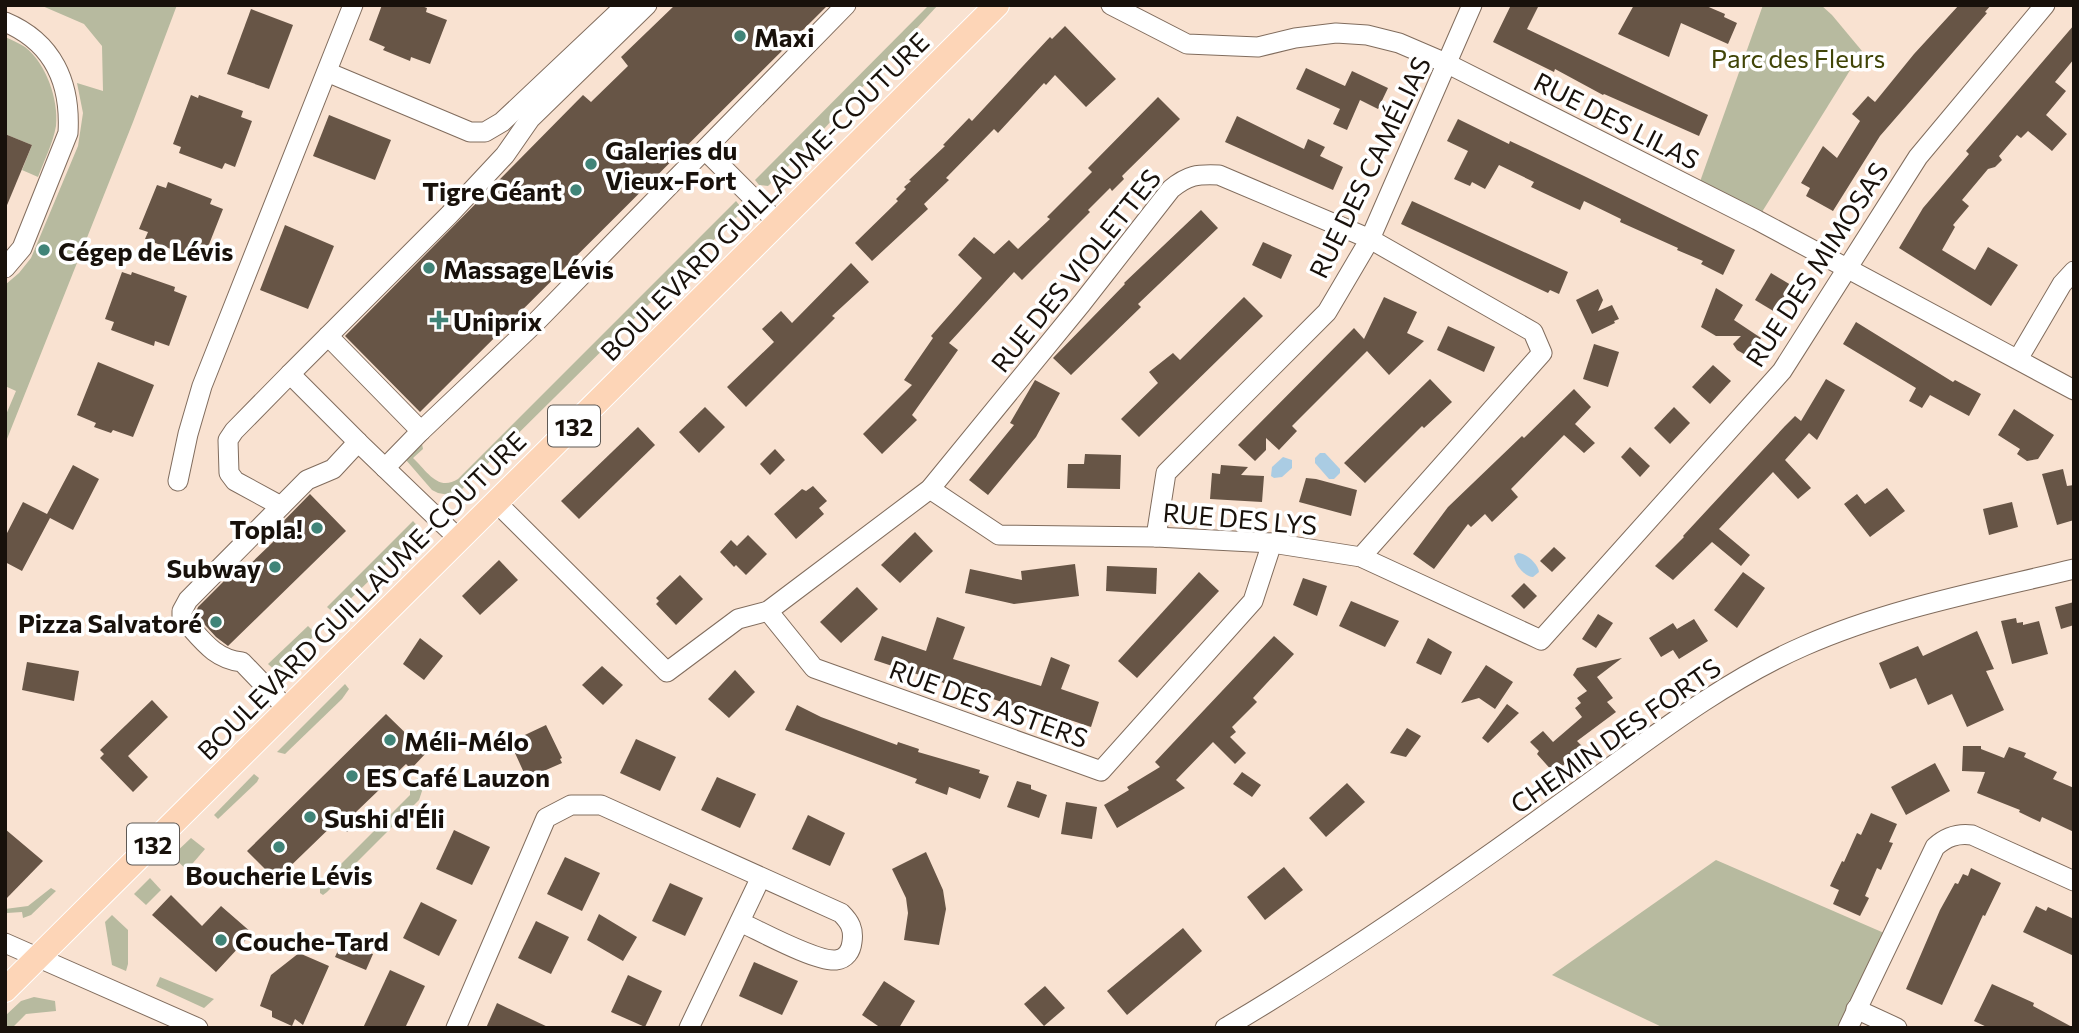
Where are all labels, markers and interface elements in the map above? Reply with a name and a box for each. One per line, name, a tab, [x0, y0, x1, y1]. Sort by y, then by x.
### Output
place label: Maxi	[754, 21, 815, 52]
street label: BOULEVARD GUILLAUME-COUTURE	[593, 25, 935, 367]
marker: Maxi	[732, 28, 748, 44]
park label: Parc des Fleurs	[1711, 42, 1885, 73]
street label: RUE DES CAMÉLIAS	[1302, 51, 1436, 283]
street label: RUE DES LILAS	[1529, 65, 1705, 175]
place label: Galeries du Vieux-Fort	[605, 134, 737, 195]
marker: Galeries du Vieux-Fort	[583, 156, 599, 172]
street label: RUE DES MIMOSAS	[1738, 156, 1894, 372]
street label: RUE DES VIOLETTES	[984, 162, 1166, 378]
place label: Tigre Géant	[422, 175, 562, 206]
marker: Tigre Géant	[568, 182, 584, 198]
place label: Cégep de Lévis	[58, 235, 233, 266]
marker: Cégep de Lévis	[36, 242, 52, 258]
place label: Massage Lévis	[443, 253, 614, 284]
marker: Massage Lévis	[421, 260, 437, 276]
place label: Uniprix	[453, 305, 543, 336]
marker: Uniprix	[431, 312, 447, 328]
road number: 132	[548, 405, 600, 446]
street label: BOULEVARD GUILLAUME-COUTURE	[190, 424, 532, 766]
street label: RUE DES LYS	[1162, 496, 1318, 540]
place label: Topla!	[230, 513, 303, 544]
marker: Topla!	[309, 520, 325, 536]
place label: Subway	[167, 552, 261, 583]
marker: Subway	[267, 559, 283, 575]
place label: Pizza Salvatoré	[18, 607, 202, 638]
marker: Pizza Salvatoré	[208, 614, 224, 630]
street label: CHEMIN DES FORTS	[1504, 651, 1726, 819]
street label: RUE DES ASTERS	[886, 653, 1092, 753]
place label: Méli-Mélo	[404, 725, 529, 756]
marker: Méli-Mélo	[382, 732, 398, 748]
place label: ES Café Lauzon	[366, 761, 550, 792]
marker: ES Café Lauzon	[344, 768, 360, 784]
place label: Sushi d'Éli	[324, 802, 445, 833]
marker: Sushi d'Éli	[302, 809, 318, 825]
road number: 132	[127, 824, 179, 864]
marker: Boucherie Lévis	[271, 839, 287, 855]
place label: Boucherie Lévis	[185, 859, 373, 890]
place label: Couche-Tard	[235, 925, 389, 956]
marker: Couche-Tard	[213, 932, 229, 948]

